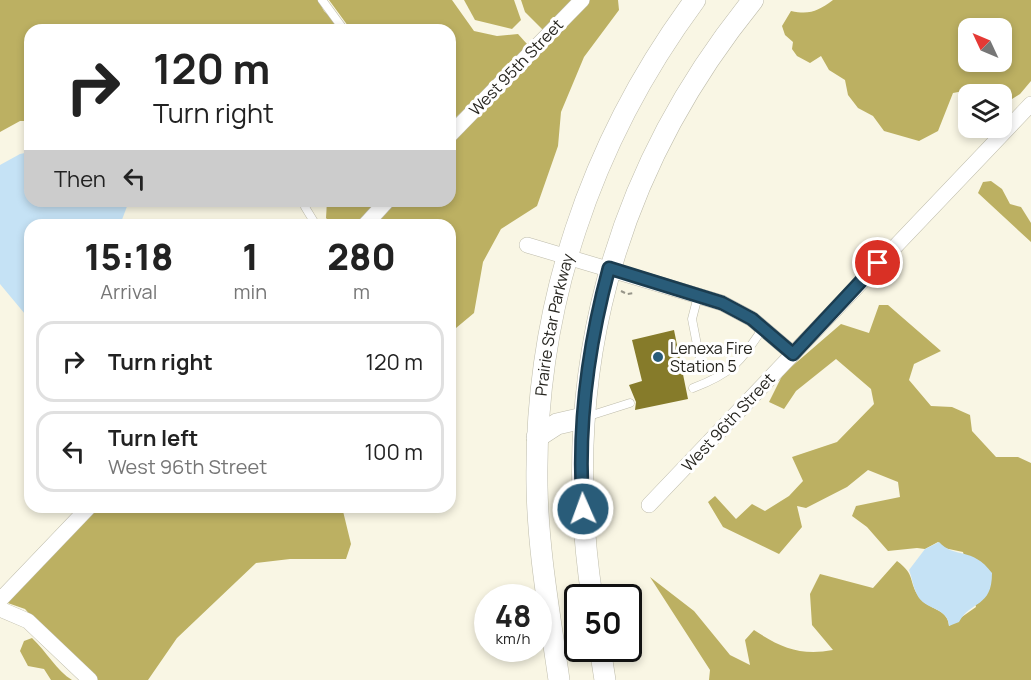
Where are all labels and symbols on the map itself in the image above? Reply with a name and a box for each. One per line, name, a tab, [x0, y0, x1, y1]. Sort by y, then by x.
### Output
street label: West 95th Street	[464, 14, 568, 120]
north arrow	[958, 18, 1012, 72]
pin	[852, 237, 903, 288]
street label: Prairie Star Parkway	[530, 250, 579, 397]
place label: Lenexa Fire Station 5	[670, 337, 753, 377]
marker: Lenexa Fire Station 5	[651, 350, 665, 364]
street label: West 96th Street	[677, 368, 779, 476]
position arrow	[551, 477, 615, 541]
speed limit sign: 50	[564, 584, 642, 662]

